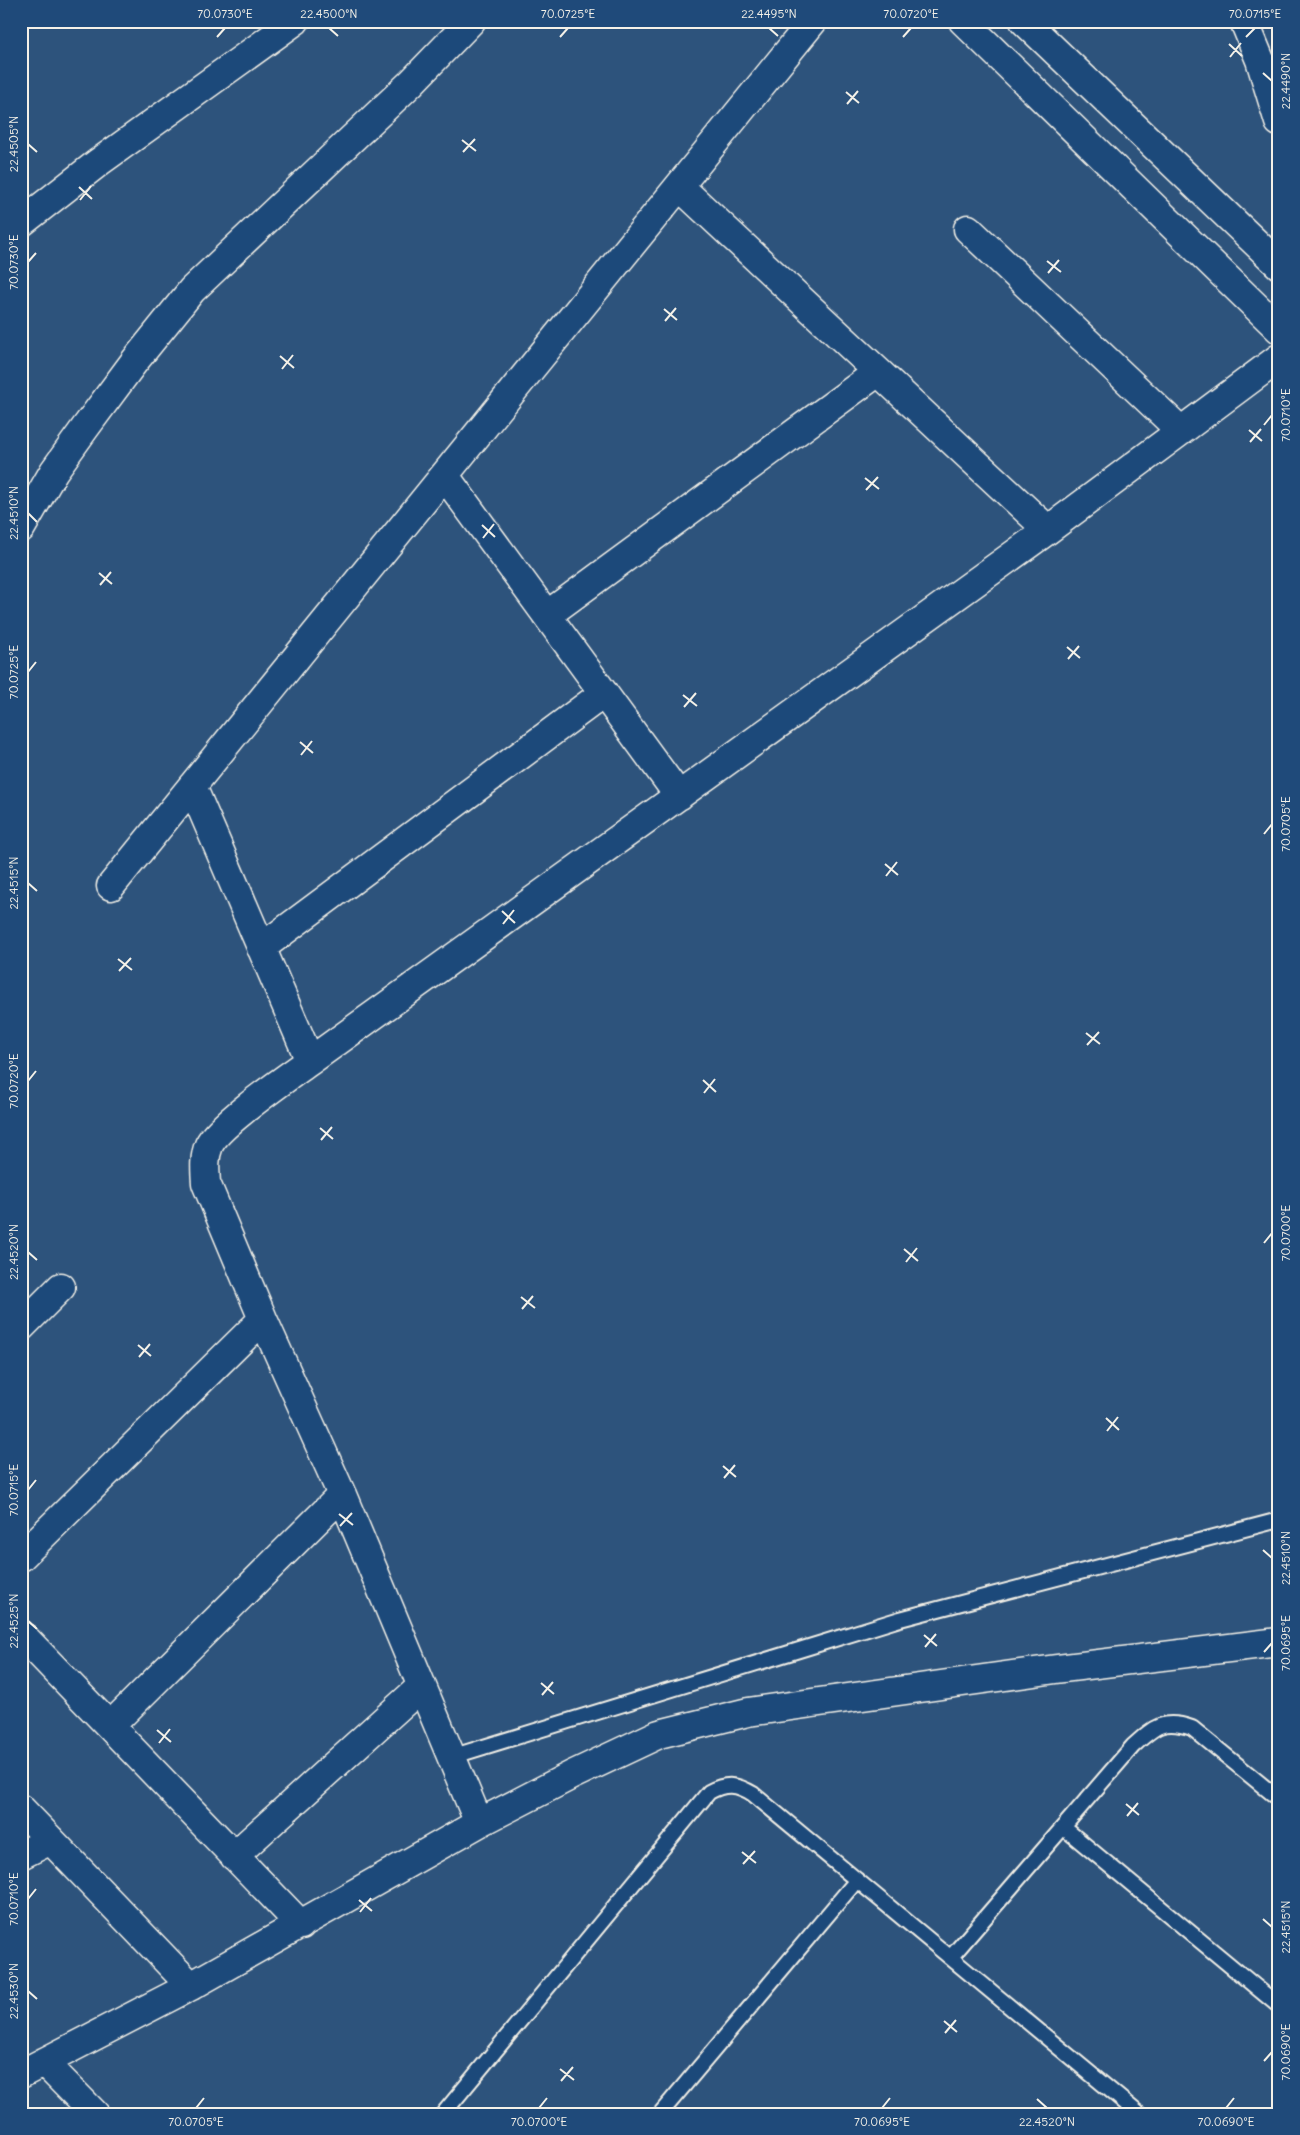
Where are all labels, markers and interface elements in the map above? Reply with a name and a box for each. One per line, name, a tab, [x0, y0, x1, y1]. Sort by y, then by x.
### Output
text: 70.0730°E	[197, 6, 253, 21]
text: 22.4500°N	[300, 6, 358, 21]
text: 70.0725°E	[541, 6, 595, 21]
text: 22.4495°N	[741, 6, 797, 21]
text: 70.0720°E	[883, 6, 939, 21]
text: 70.0715°E	[1229, 6, 1281, 21]
text: 22.4490°N	[1278, 53, 1293, 109]
text: 22.4505°N	[6, 116, 21, 172]
text: 70.0730°E	[6, 234, 21, 290]
text: 70.0710°E	[1278, 388, 1293, 442]
text: 22.4510°N	[6, 486, 21, 540]
text: 70.0725°E	[6, 645, 21, 699]
text: 70.0705°E	[1278, 796, 1293, 852]
text: 22.4515°N	[6, 856, 21, 910]
text: 70.0720°E	[6, 1053, 21, 1109]
text: 70.0700°E	[1278, 1205, 1293, 1261]
text: 22.4520°N	[6, 1224, 21, 1280]
text: 70.0715°E	[6, 1464, 21, 1516]
text: 22.4510°N	[1278, 1531, 1293, 1585]
text: 22.4525°N	[6, 1593, 21, 1649]
text: 70.0695°E	[1278, 1615, 1293, 1671]
text: 70.0710°E	[6, 1872, 21, 1926]
text: 22.4515°N	[1278, 1900, 1293, 1954]
text: 22.4530°N	[6, 1963, 21, 2019]
text: 70.0690°E	[1278, 2024, 1293, 2080]
text: 70.0705°E	[168, 2114, 224, 2129]
text: 70.0700°E	[511, 2114, 567, 2129]
text: 70.0695°E	[854, 2114, 910, 2129]
text: 22.4520°N	[1019, 2114, 1075, 2129]
text: 70.0690°E	[1198, 2114, 1254, 2129]

